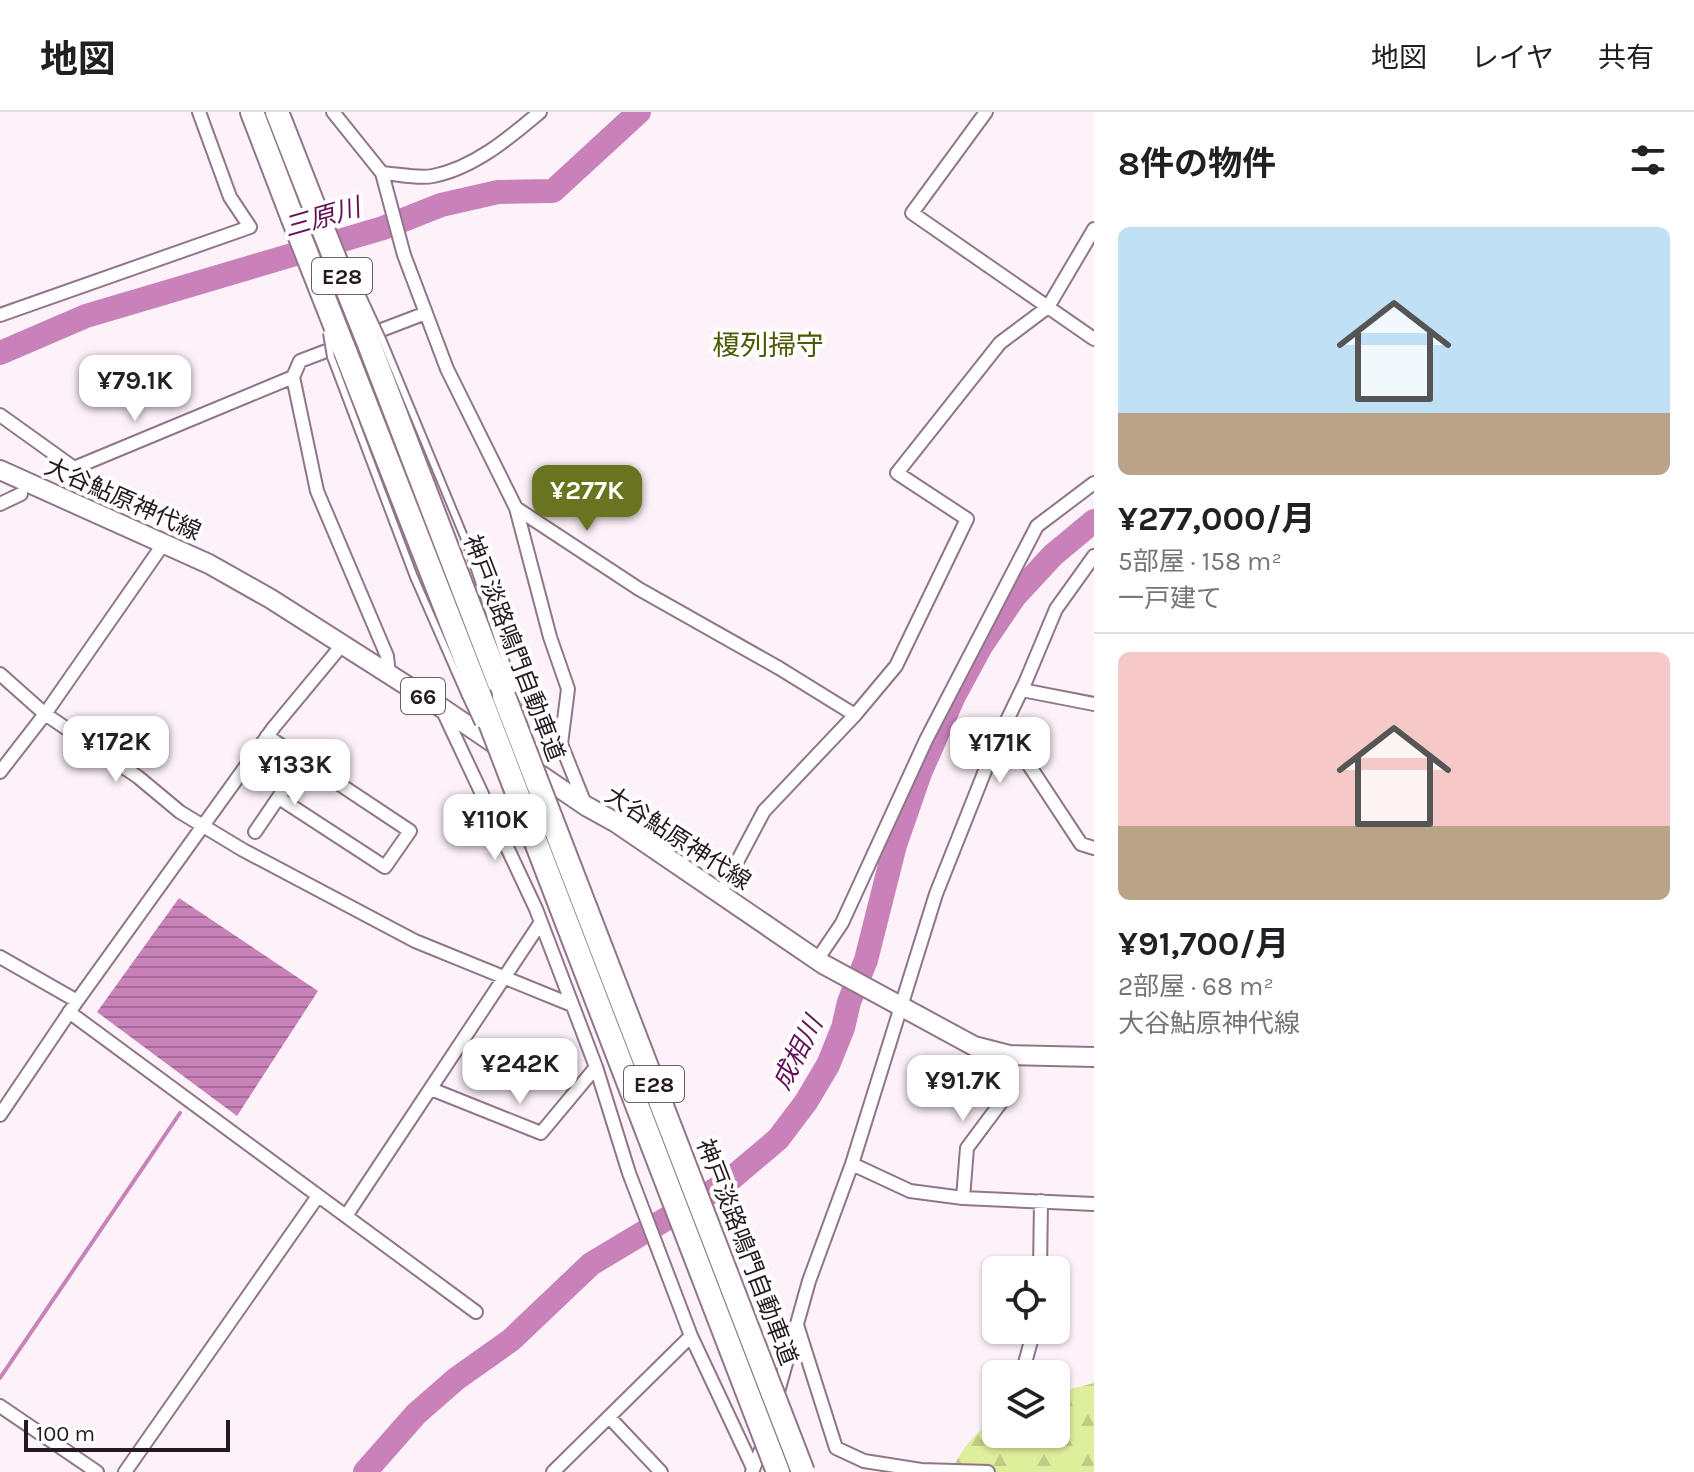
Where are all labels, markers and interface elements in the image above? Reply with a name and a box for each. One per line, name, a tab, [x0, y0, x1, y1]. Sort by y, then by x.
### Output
text: 地図	[40, 37, 116, 82]
text: 地図	[1371, 41, 1427, 74]
text: レイヤ	[1471, 41, 1554, 74]
text: 共有	[1598, 41, 1654, 74]
icon: filters	[1626, 138, 1670, 182]
text: 8件の物件	[1118, 144, 1276, 184]
water label: 三原川	[280, 191, 367, 243]
road number: E28	[312, 258, 372, 294]
icon: home	[1322, 279, 1466, 423]
district label: 榎列掃守	[712, 329, 824, 362]
pin: ¥79.1K	[70, 355, 200, 423]
text: ¥79.1K	[97, 365, 173, 396]
street label: 大谷鮎原神代線	[41, 452, 205, 546]
pin: ¥277K	[531, 465, 643, 533]
text: ¥277K	[550, 475, 624, 506]
text: ¥277,000/月	[1118, 499, 1316, 539]
street label: 神戸淡路鳴門自動車道	[458, 531, 570, 765]
text: 5部屋 · 158 m²	[1118, 546, 1282, 577]
text: 一戸建て	[1118, 583, 1222, 614]
road number: 66	[401, 678, 445, 714]
icon: home	[1322, 704, 1466, 848]
pin: ¥172K	[60, 716, 172, 784]
pin: ¥171K	[944, 717, 1056, 785]
text: ¥172K	[81, 726, 151, 757]
text: ¥171K	[968, 727, 1032, 758]
pin: ¥133K	[239, 739, 351, 807]
text: ¥133K	[258, 749, 332, 780]
street label: 大谷鮎原神代線	[600, 781, 756, 895]
pin: ¥110K	[439, 794, 551, 862]
text: ¥110K	[461, 804, 529, 835]
text: ¥91,700/月	[1118, 924, 1289, 964]
text: 2部屋 · 68 m²	[1118, 971, 1274, 1002]
text: 大谷鮎原神代線	[1118, 1008, 1300, 1039]
water label: 成相川	[766, 1009, 830, 1095]
pin: ¥242K	[464, 1038, 576, 1106]
text: ¥242K	[480, 1048, 560, 1079]
pin: ¥91.7K	[898, 1055, 1028, 1123]
text: ¥91.7K	[925, 1065, 1001, 1096]
road number: E28	[624, 1066, 684, 1102]
street label: 神戸淡路鳴門自動車道	[691, 1135, 803, 1369]
map controls	[982, 1256, 1070, 1448]
button: locate	[982, 1256, 1070, 1344]
button: layers	[982, 1360, 1070, 1448]
scale bar	[24, 1416, 230, 1452]
text: 100 m	[36, 1421, 95, 1447]

